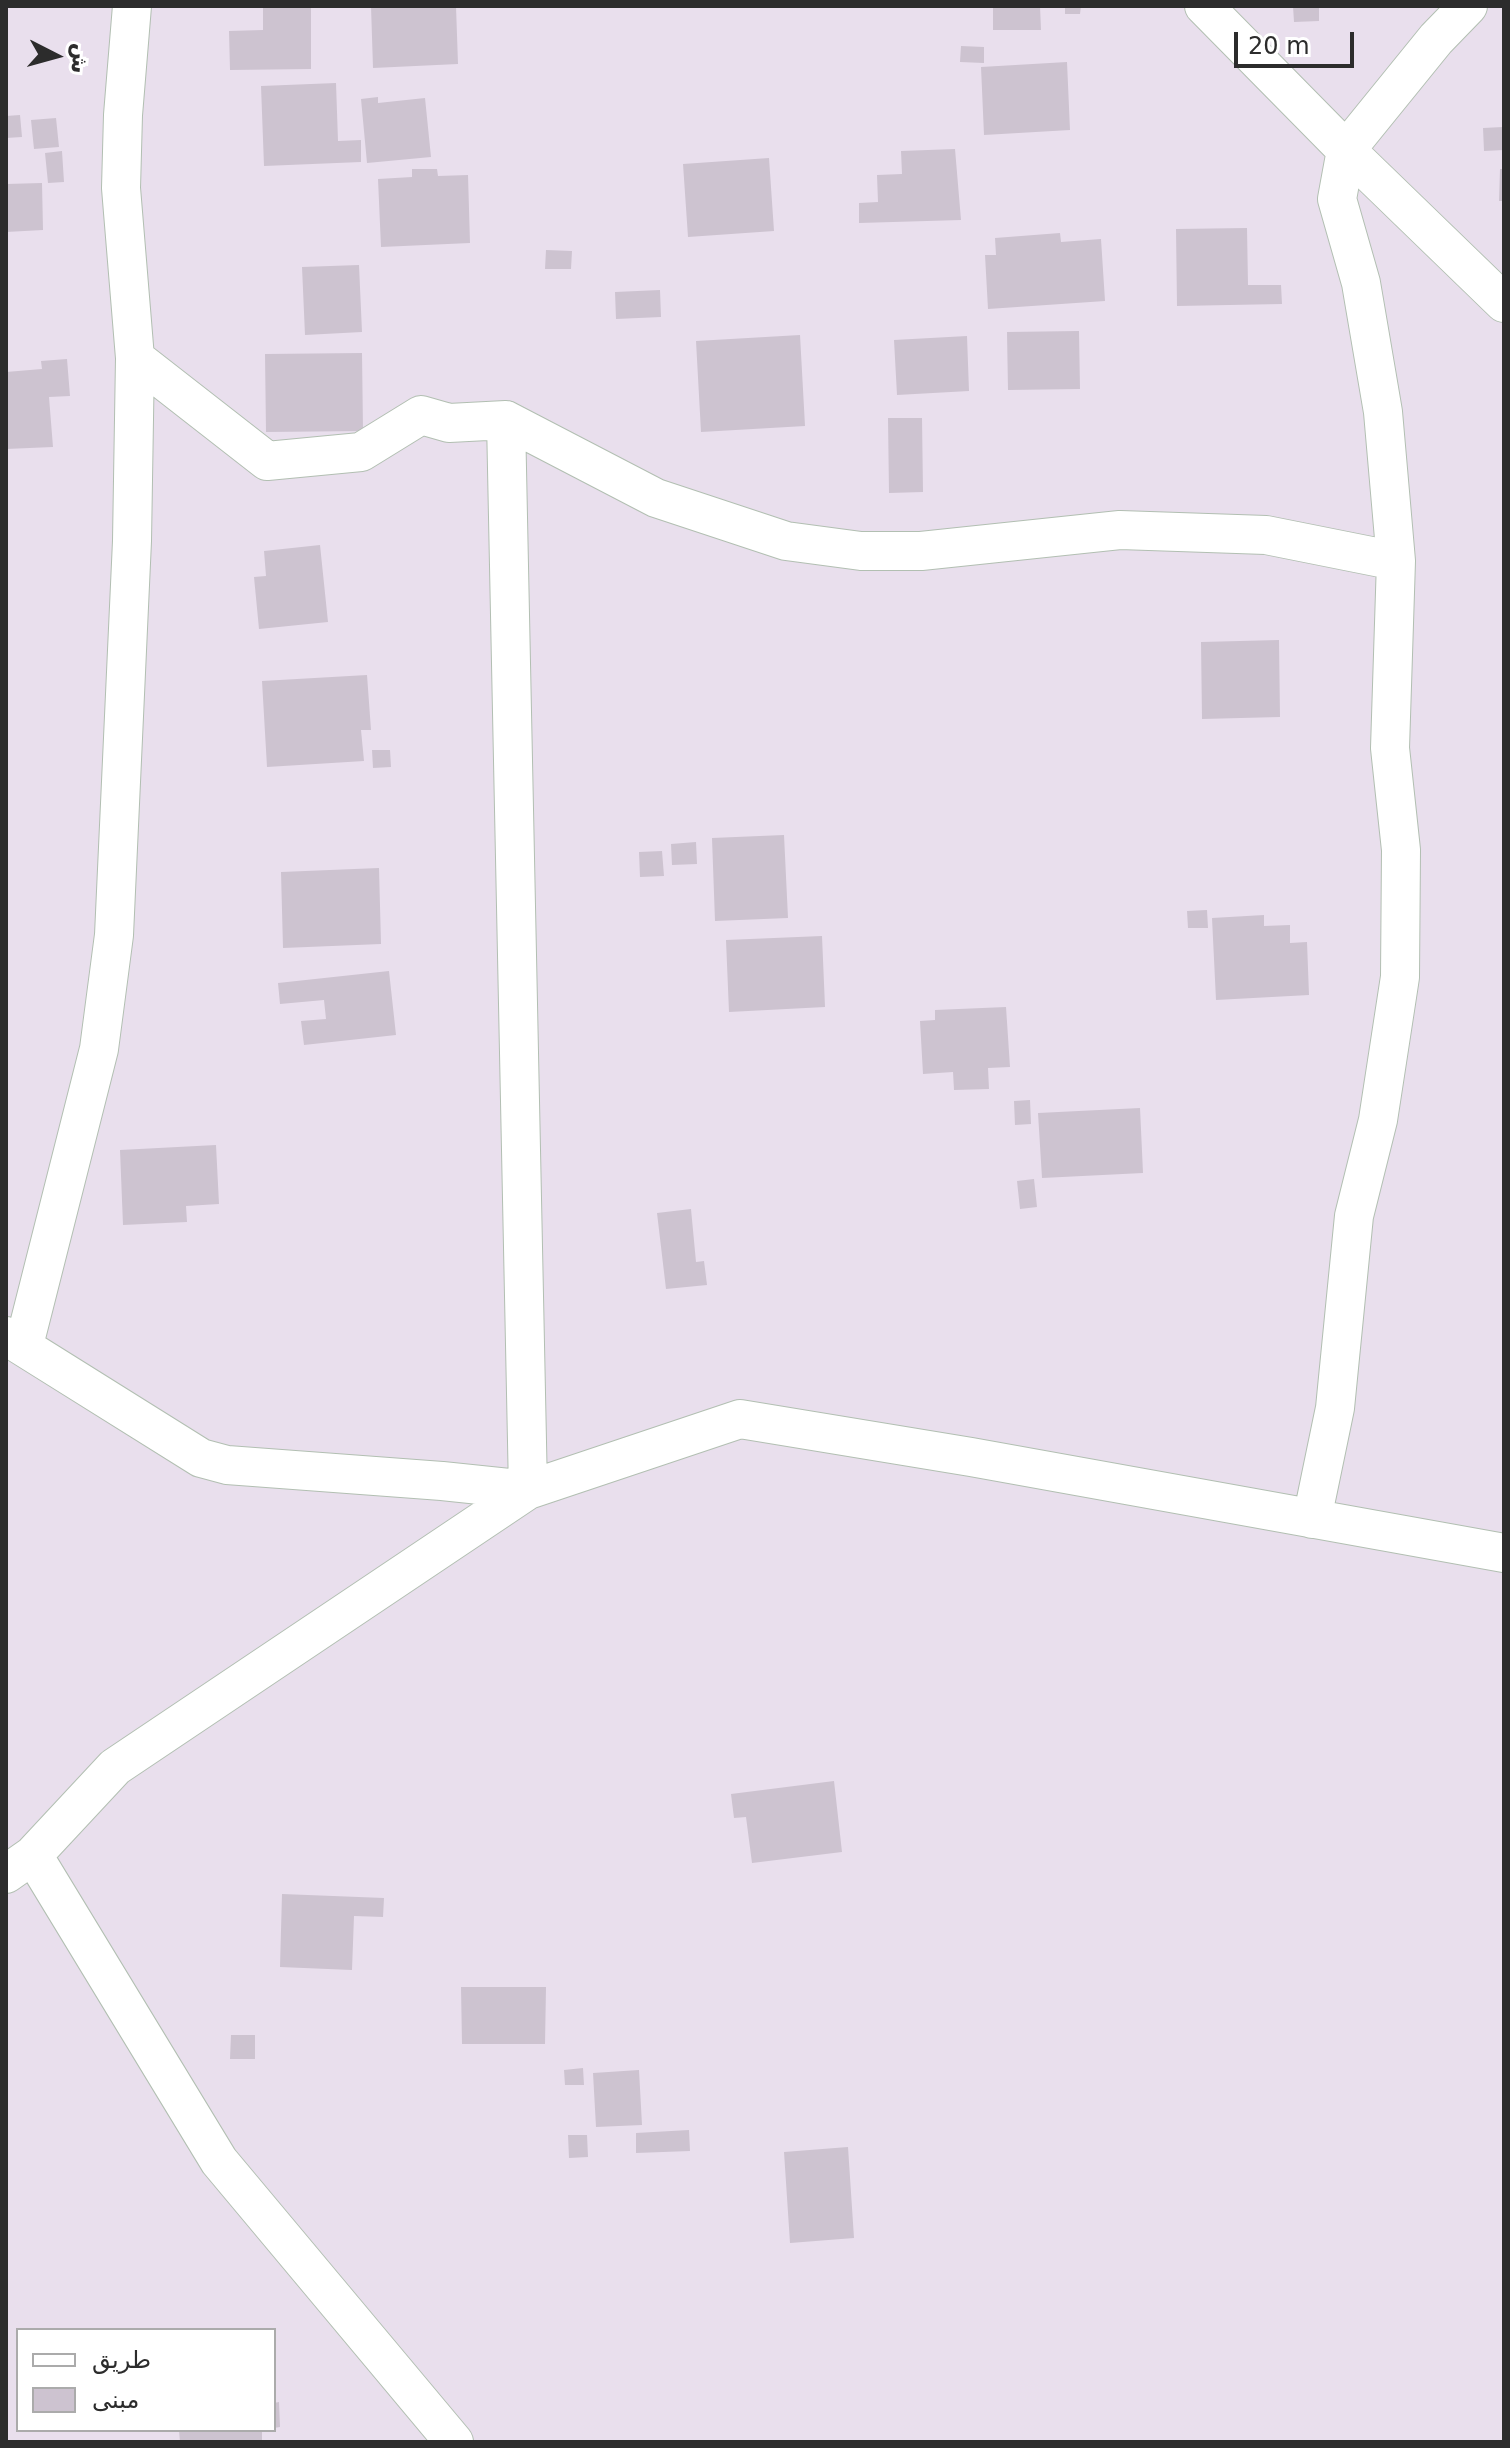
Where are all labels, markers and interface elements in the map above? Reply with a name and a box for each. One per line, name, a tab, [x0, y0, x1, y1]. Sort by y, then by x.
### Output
north arrow	[16, 16, 96, 96]
scale bar	[1238, 16, 1358, 66]
text: 20 m	[1248, 32, 1310, 60]
text: ش	[66, 42, 94, 75]
legend	[16, 2328, 276, 2432]
text: طريق	[92, 2346, 151, 2374]
text: مبنى	[92, 2386, 139, 2414]

